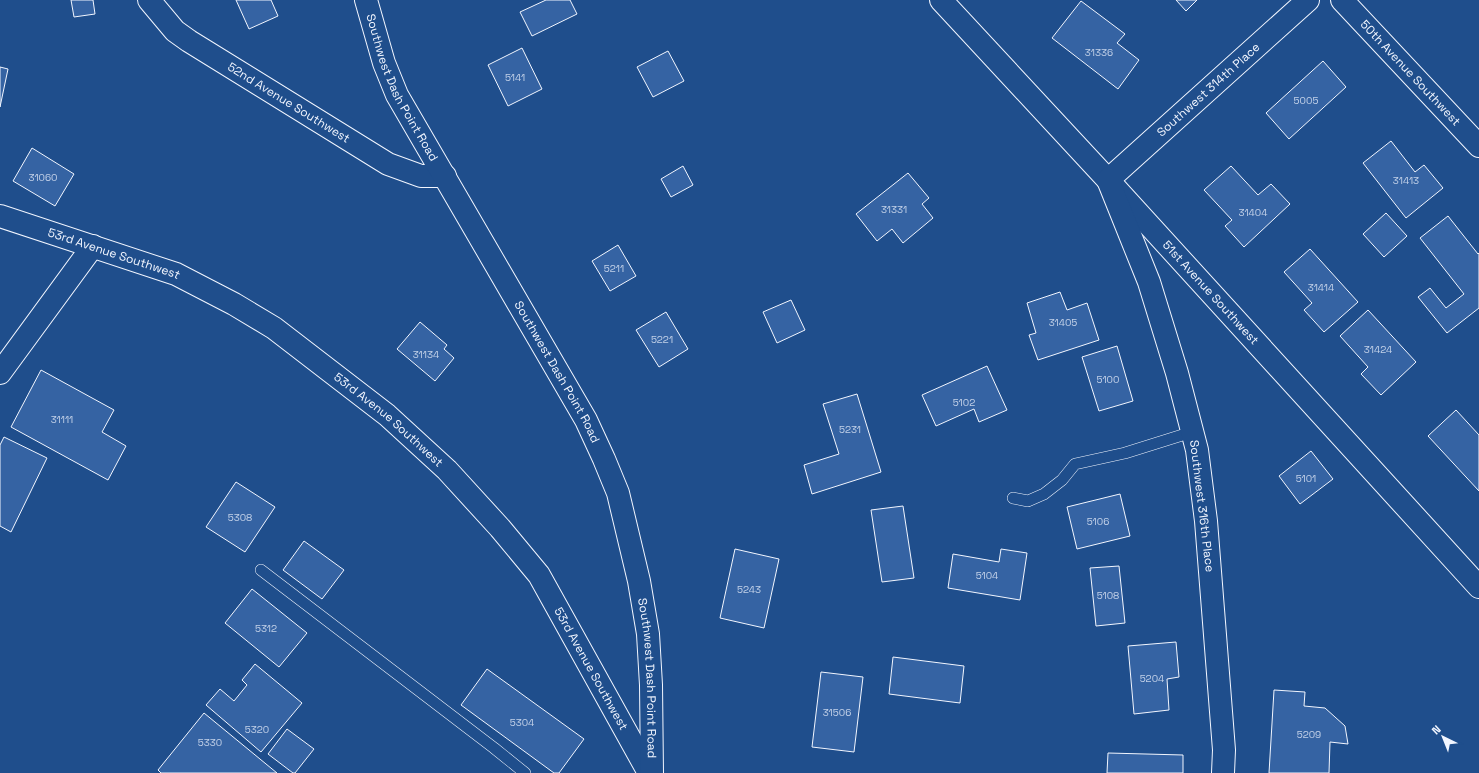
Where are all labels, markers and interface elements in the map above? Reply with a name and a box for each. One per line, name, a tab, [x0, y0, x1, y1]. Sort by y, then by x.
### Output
street label: Southwest Dash Point Road	[362, 12, 442, 164]
street label: 50th Avenue Southwest	[1357, 17, 1464, 129]
street label: Southwest 314th Place	[1153, 39, 1263, 140]
house number: 31336	[1085, 46, 1113, 59]
street label: 52nd Avenue Southwest	[225, 59, 353, 147]
house number: 5141	[505, 71, 525, 84]
house number: 5005	[1294, 94, 1318, 107]
house number: 31060	[28, 171, 58, 184]
house number: 31413	[1393, 174, 1419, 187]
house number: 31331	[881, 203, 907, 216]
house number: 31404	[1239, 206, 1268, 219]
street label: 53rd Avenue Southwest	[46, 224, 183, 283]
street label: 51st Avenue Southwest	[1159, 237, 1262, 348]
house number: 5211	[604, 262, 624, 275]
house number: 31414	[1308, 281, 1334, 294]
street label: Southwest Dash Point Road	[511, 298, 603, 445]
house number: 31405	[1049, 316, 1077, 329]
house number: 5221	[651, 333, 673, 346]
house number: 31424	[1364, 343, 1392, 356]
house number: 31134	[413, 348, 439, 361]
street label: 53rd Avenue Southwest	[331, 369, 446, 470]
house number: 5100	[1097, 373, 1119, 386]
house number: 5102	[953, 396, 975, 409]
house number: 31111	[51, 413, 73, 426]
house number: 5231	[839, 423, 861, 436]
street label: Southwest 316th Place	[1186, 439, 1218, 573]
house number: 5101	[1296, 472, 1316, 485]
house number: 5308	[228, 511, 252, 524]
house number: 5106	[1087, 515, 1109, 528]
house number: 5104	[976, 569, 998, 582]
house number: 5243	[737, 583, 761, 596]
house number: 5108	[1097, 589, 1119, 602]
street label: Southwest Dash Point Road	[634, 597, 660, 758]
street label: 53rd Avenue Southwest	[550, 604, 632, 733]
house number: 5312	[255, 622, 277, 635]
house number: 5204	[1140, 672, 1164, 685]
house number: 31506	[823, 706, 851, 719]
house number: 5304	[510, 716, 534, 729]
north arrow	[1423, 717, 1463, 757]
text: N	[1429, 722, 1444, 737]
house number: 5320	[245, 723, 269, 736]
house number: 5209	[1297, 728, 1321, 741]
house number: 5330	[198, 736, 222, 749]

